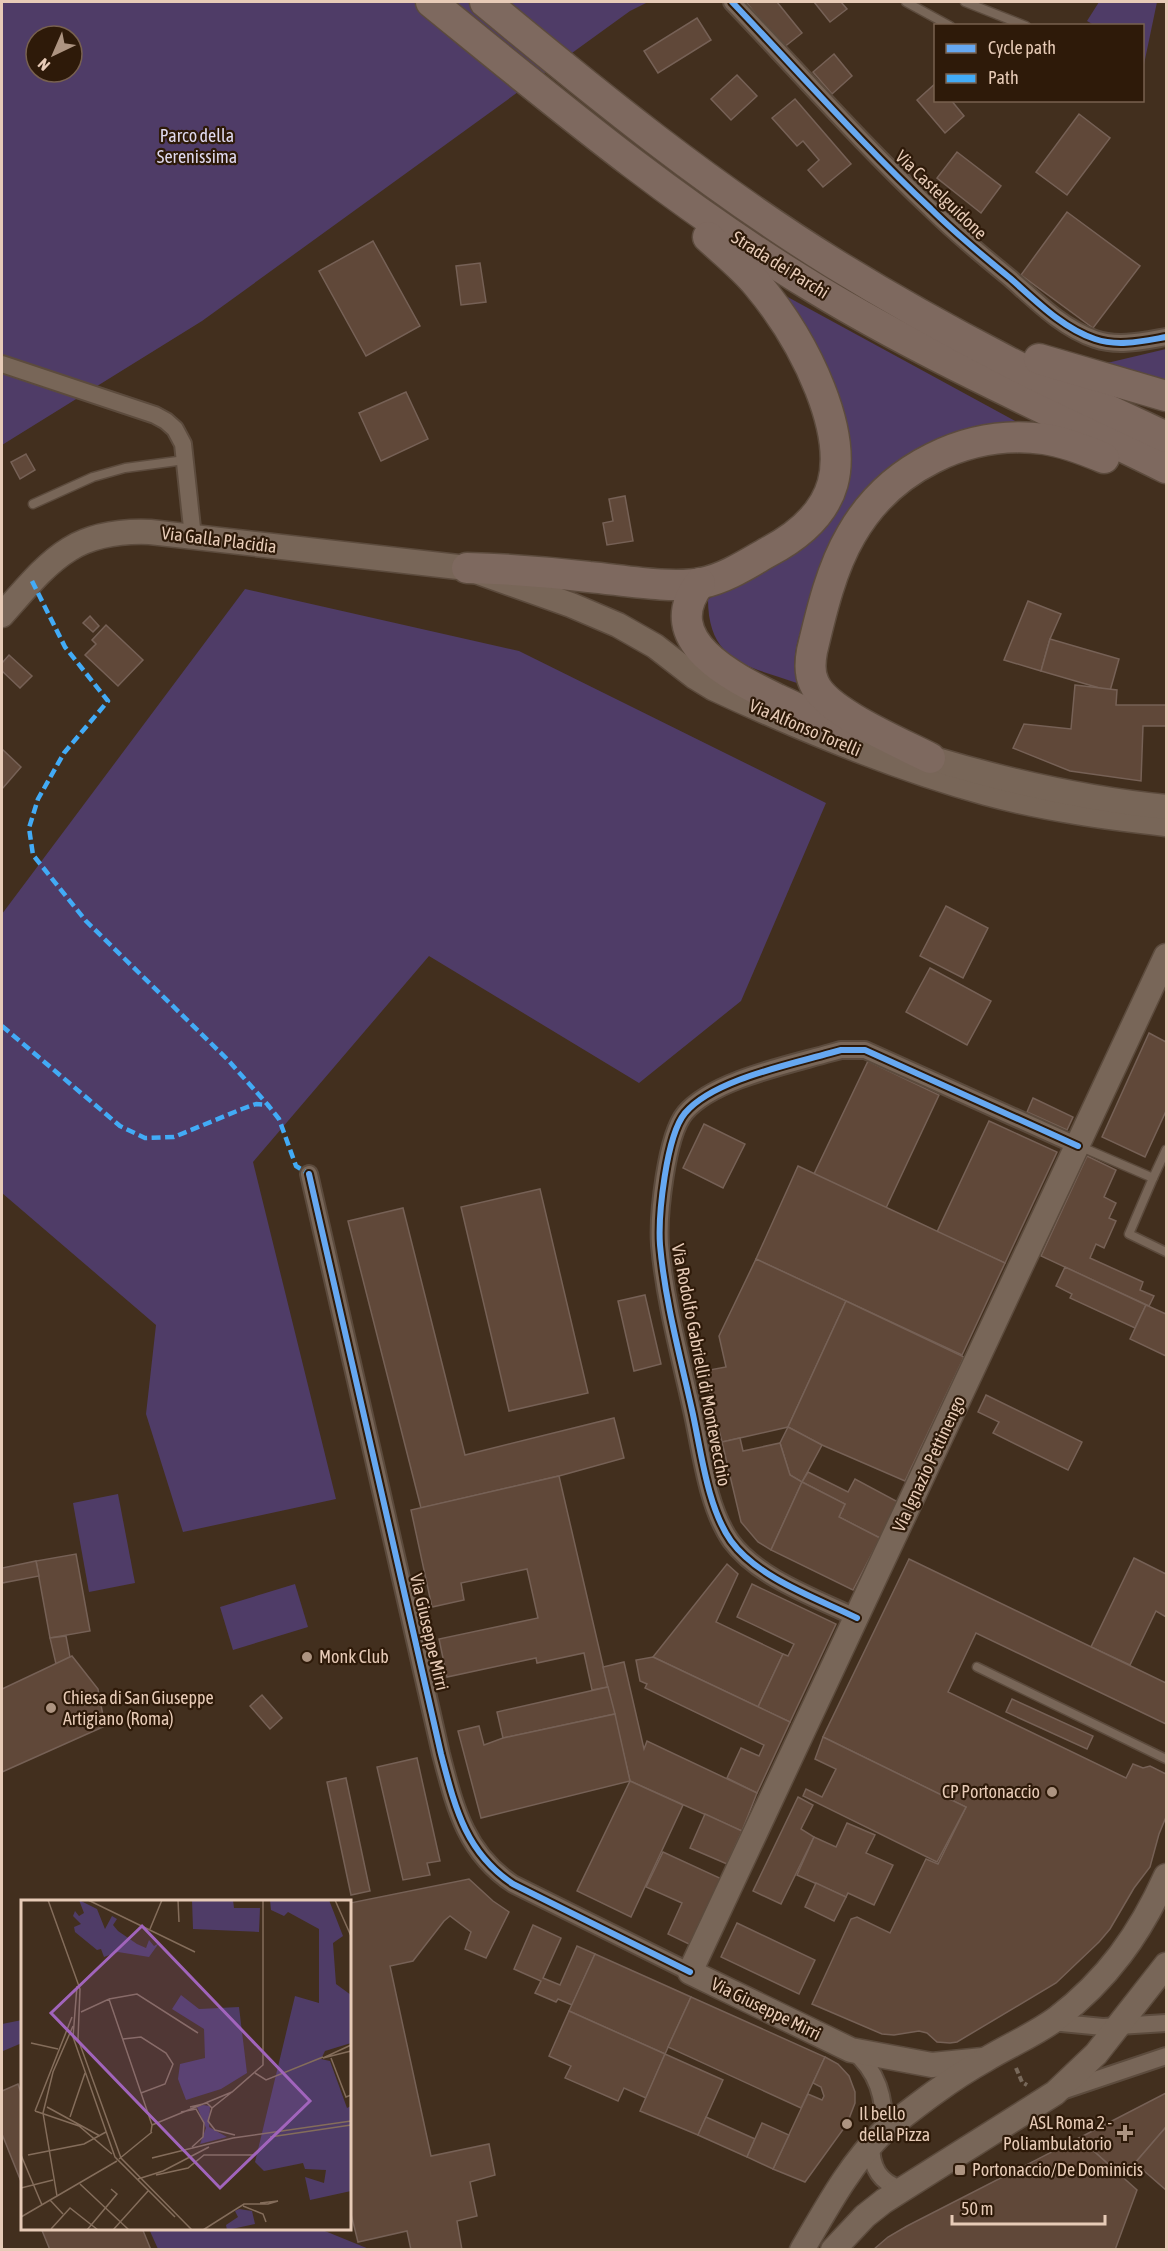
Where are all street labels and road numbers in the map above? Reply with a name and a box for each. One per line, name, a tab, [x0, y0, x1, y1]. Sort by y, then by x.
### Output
street label: Via Castelguidone	[891, 146, 991, 243]
street label: Strada dei Parchi	[728, 226, 833, 303]
street label: Via Galla Placidia	[160, 522, 278, 557]
street label: Via Alfonso Torelli	[746, 695, 864, 761]
street label: Via Rodolfo Gabrielli di Montevecchio	[668, 1242, 735, 1488]
street label: Via Ignazio Pettinengo	[888, 1392, 969, 1535]
street label: Via Giuseppe Mirri	[406, 1571, 453, 1692]
street label: Via Giuseppe Mirri	[708, 1973, 824, 2044]

